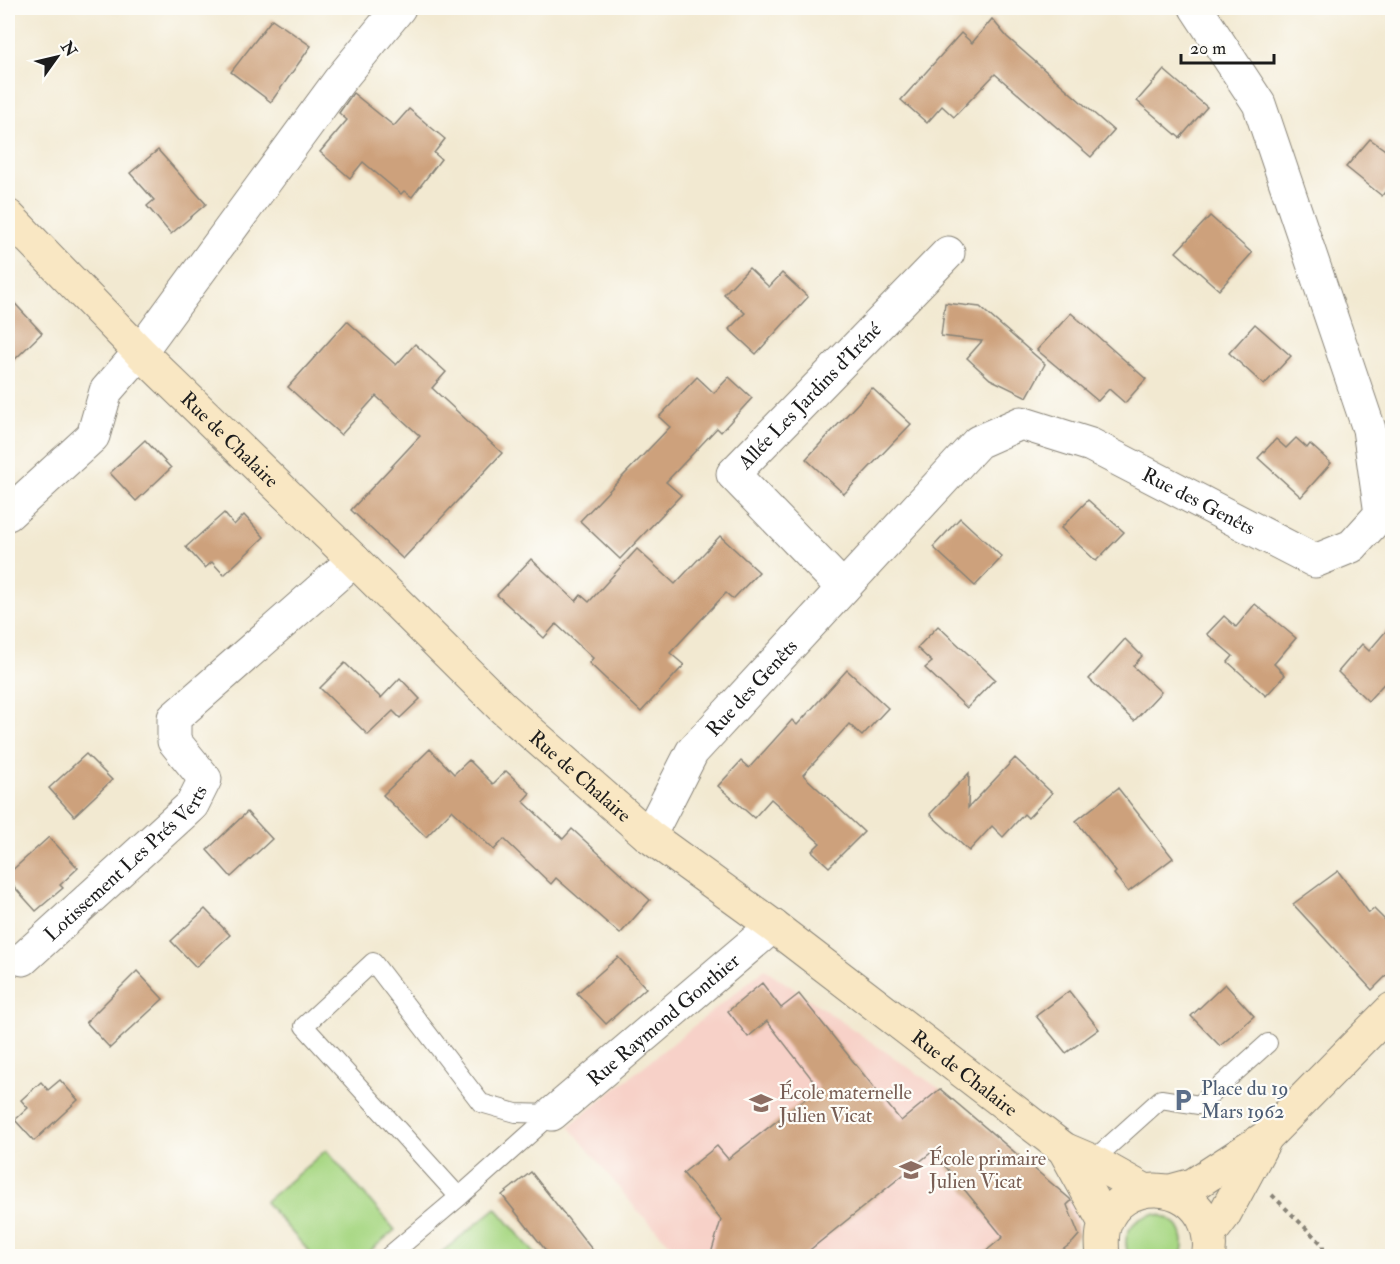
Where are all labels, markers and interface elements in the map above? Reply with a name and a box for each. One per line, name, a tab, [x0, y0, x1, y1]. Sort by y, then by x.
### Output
north arrow	[27, 27, 87, 87]
scale bar	[1181, 27, 1274, 65]
text: N	[56, 37, 81, 61]
text: 20 m	[1190, 37, 1226, 60]
street label: Allée Les Jardins d'Iréné	[732, 317, 887, 475]
street label: Rue de Chalaire	[175, 386, 284, 493]
street label: Rue des Genêts	[1138, 462, 1259, 541]
street label: Rue des Genêts	[701, 634, 803, 742]
street label: Rue de Chalaire	[524, 725, 636, 828]
street label: Lotissement Les Prés Verts	[39, 781, 213, 947]
street label: Rue Raymond Gonthier	[582, 948, 745, 1092]
street label: Rue de Chalaire	[906, 1025, 1023, 1122]
place label: Place du 19 Mars 1962	[1201, 1076, 1288, 1124]
place label: École maternelle Julien Vicat	[778, 1079, 912, 1128]
parking icon: Place du 19 Mars 1962	[1170, 1087, 1196, 1113]
school or university icon: École maternelle Julien Vicat	[748, 1090, 774, 1116]
place label: École primaire Julien Vicat	[928, 1145, 1046, 1194]
school or university icon: École primaire Julien Vicat	[898, 1157, 924, 1183]

